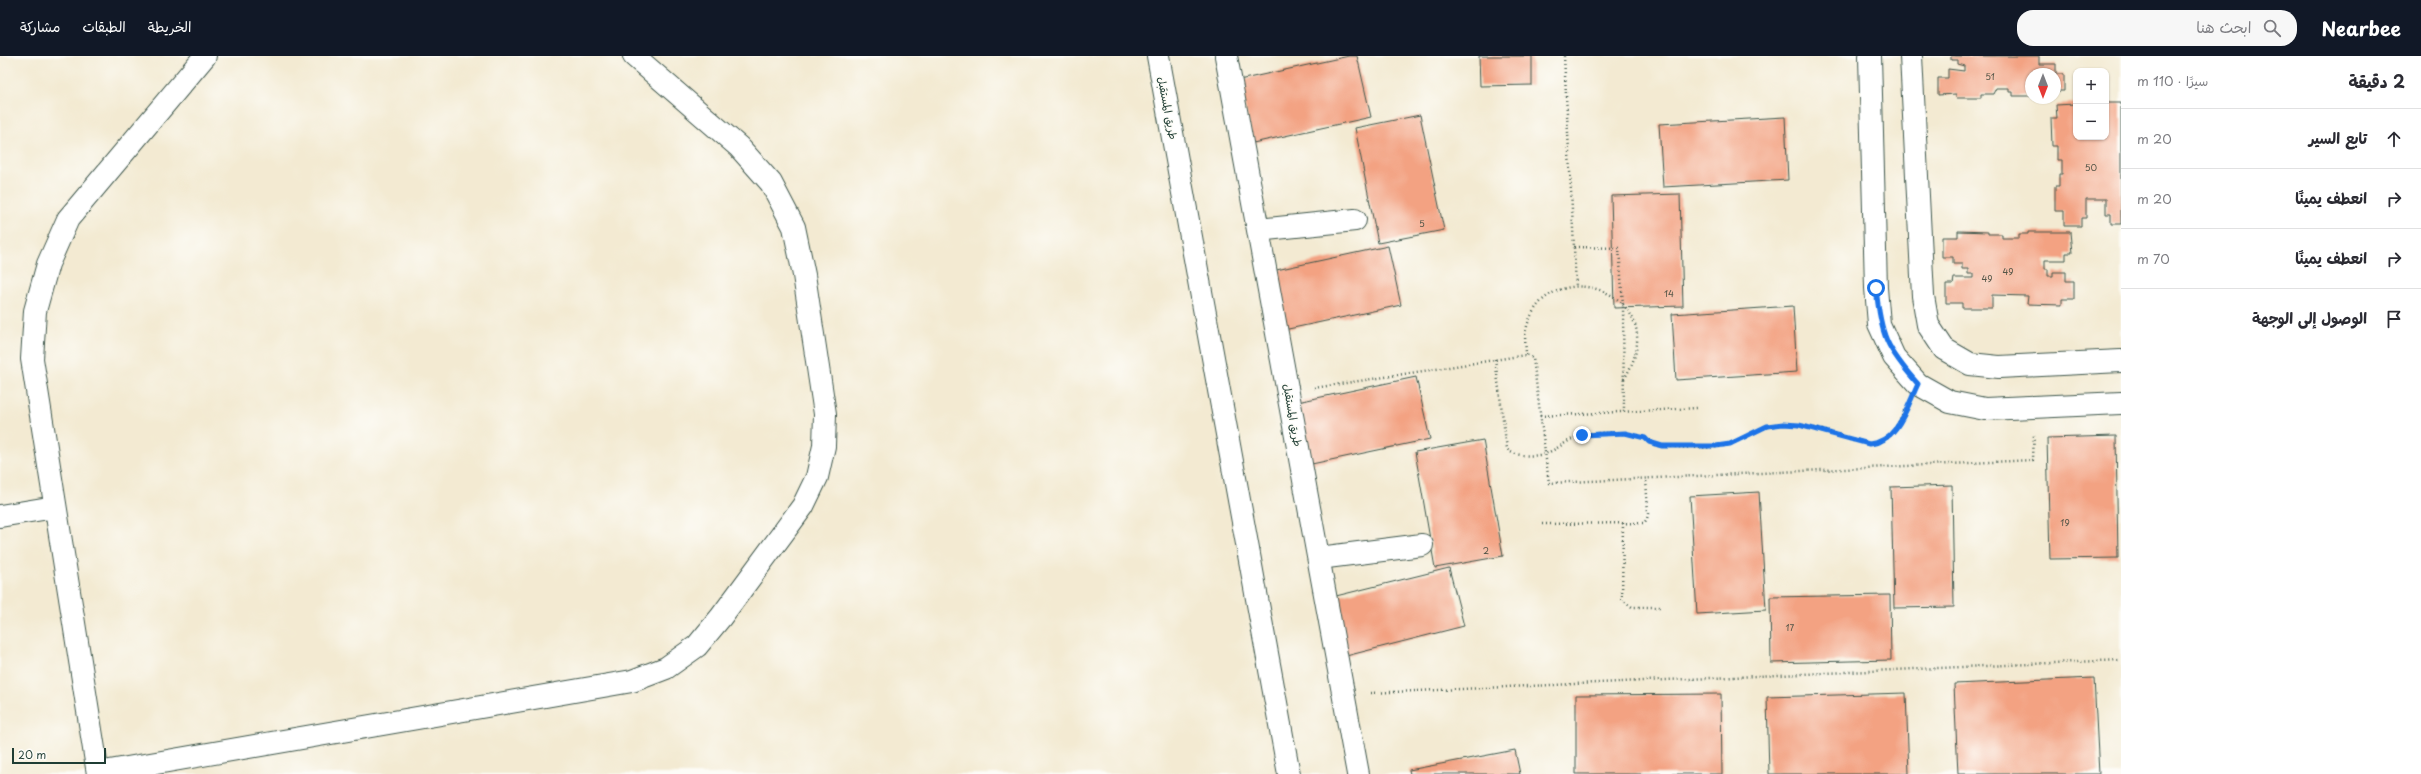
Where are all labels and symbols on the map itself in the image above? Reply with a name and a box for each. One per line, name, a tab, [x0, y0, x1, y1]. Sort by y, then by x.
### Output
north arrow	[2025, 68, 2061, 104]
house number: 51	[1985, 69, 1995, 83]
street label: طريق المستقبل	[1154, 75, 1182, 141]
house number: 50	[2085, 160, 2098, 174]
house number: 5	[1419, 216, 1425, 230]
house number: 49	[2002, 264, 2014, 278]
house number: 49	[1981, 271, 1993, 285]
route start	[1867, 279, 1885, 297]
house number: 14	[1664, 286, 1674, 300]
street label: طريق المستقبل	[1279, 382, 1307, 448]
route end	[1573, 426, 1591, 444]
house number: 19	[2060, 515, 2070, 529]
house number: 2	[1483, 543, 1489, 557]
house number: 17	[1786, 620, 1795, 634]
scale bar	[12, 746, 106, 765]

